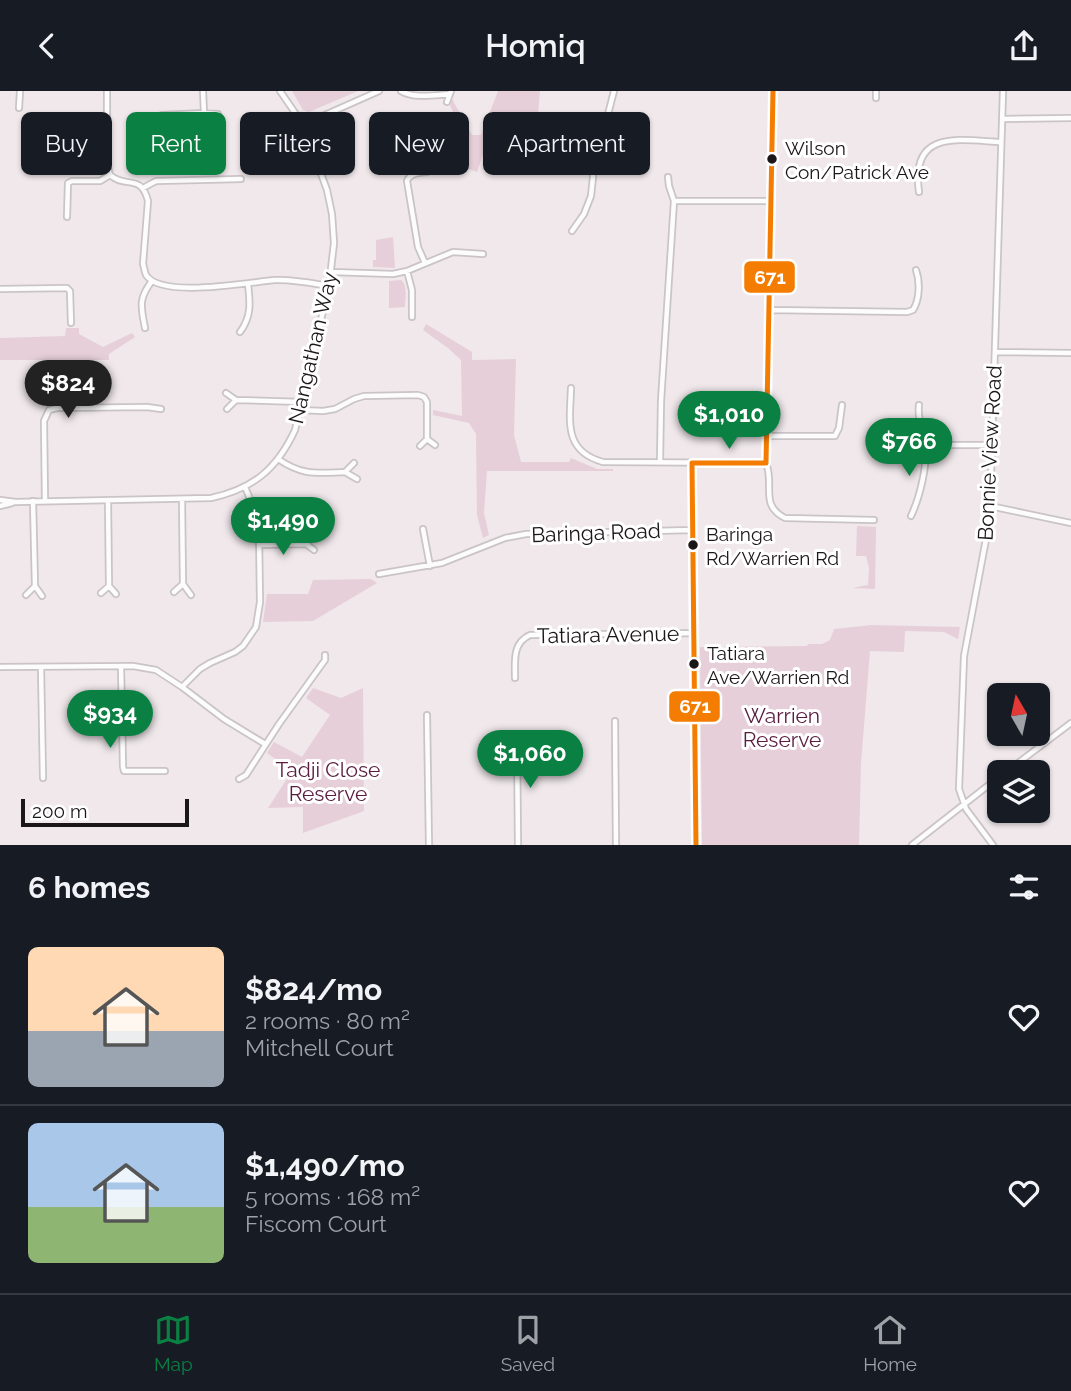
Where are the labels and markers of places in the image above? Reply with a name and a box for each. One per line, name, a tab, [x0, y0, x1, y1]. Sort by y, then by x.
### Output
place label: Wilson Con/Patrick Ave	[785, 137, 929, 183]
marker: Wilson Con/Patrick Ave	[765, 152, 779, 166]
pin: $824	[27, 361, 109, 420]
pin: $1,010	[672, 391, 786, 451]
pin: $766	[868, 419, 950, 478]
pin: $1,490	[226, 497, 340, 557]
place label: Baringa Rd/Warrien Rd	[706, 523, 839, 569]
marker: Baringa Rd/Warrien Rd	[686, 538, 700, 552]
place label: Tatiara Ave/Warrien Rd	[707, 642, 849, 688]
marker: Tatiara Ave/Warrien Rd	[687, 657, 701, 671]
pin: $934	[69, 691, 151, 750]
pin: $1,060	[473, 731, 587, 790]

